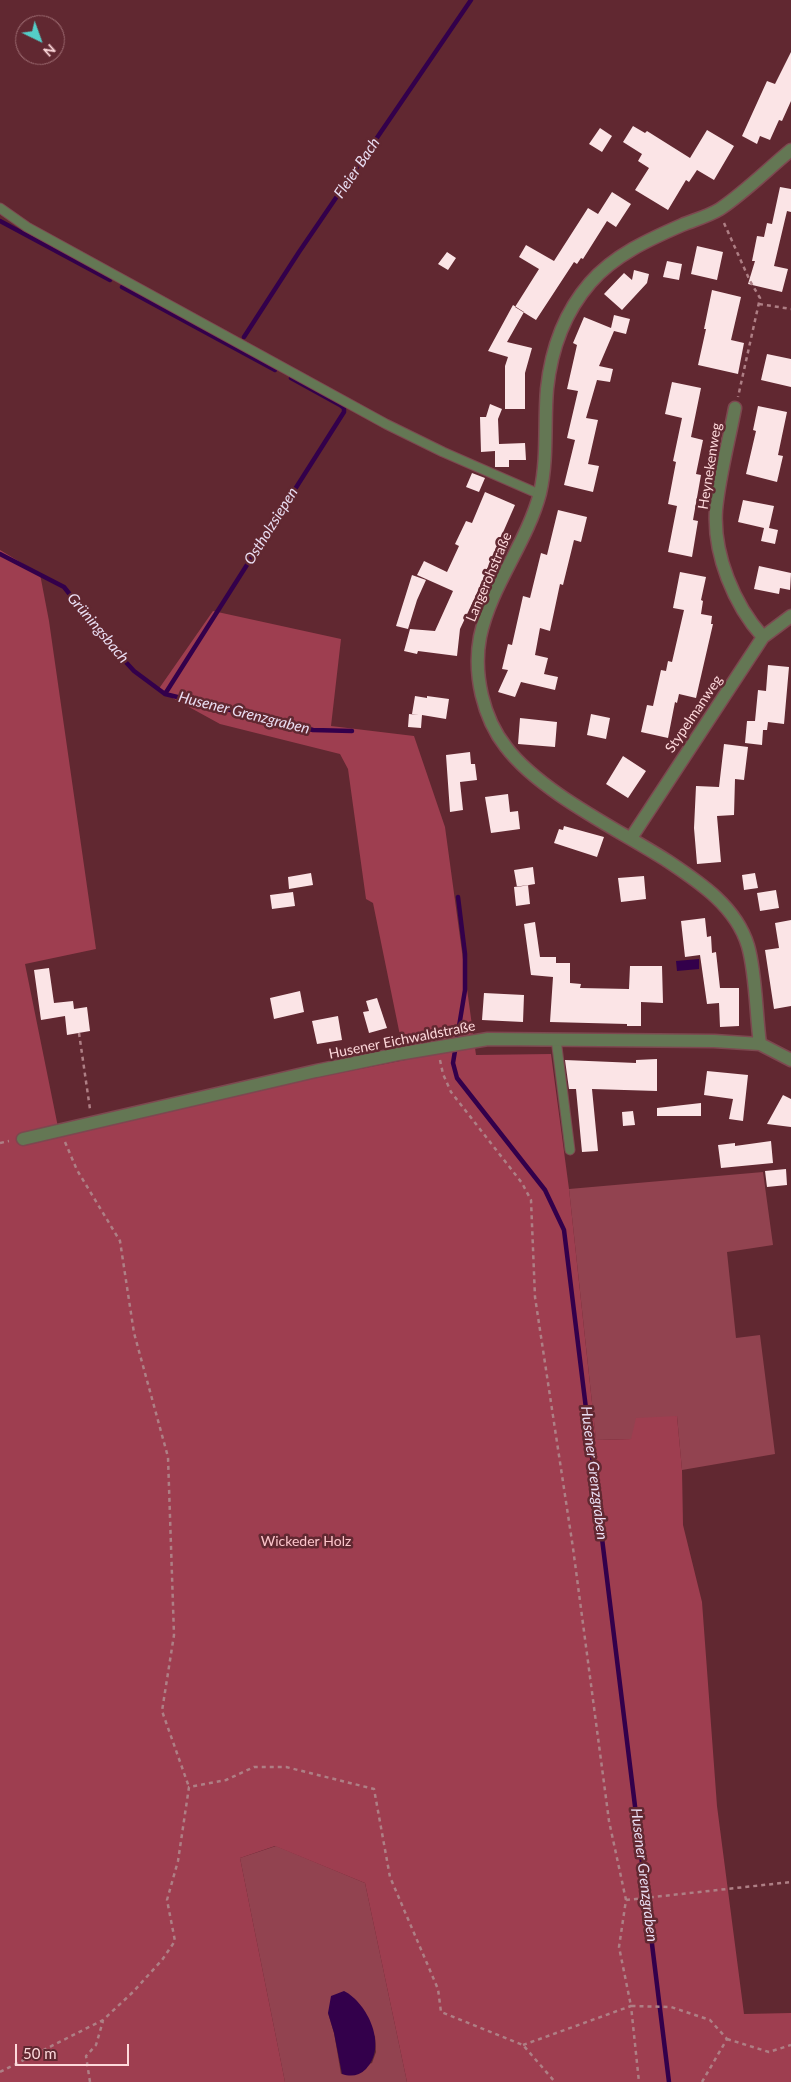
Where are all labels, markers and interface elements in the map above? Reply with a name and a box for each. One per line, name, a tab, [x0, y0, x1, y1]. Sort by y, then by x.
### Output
north arrow	[15, 15, 65, 65]
text: N	[40, 41, 59, 61]
water label: Fleier Bach	[330, 134, 384, 202]
street label: Heynekenweg	[695, 421, 725, 511]
water label: Ostholzsiepen	[240, 484, 302, 568]
street label: Langerohstraße	[463, 530, 515, 624]
water label: Grüningsbach	[63, 589, 133, 667]
street label: Stypelmanweg	[662, 672, 726, 756]
water label: Husener Grenzgraben	[177, 688, 311, 738]
street label: Husener Eichwaldstraße	[327, 1018, 477, 1062]
water label: Husener Grenzgraben	[577, 1405, 611, 1541]
park label: Wickeder Holz	[261, 1533, 351, 1549]
water label: Husener Grenzgraben	[627, 1807, 661, 1943]
scale bar	[18, 2034, 131, 2066]
text: 50 m	[23, 2044, 57, 2062]

